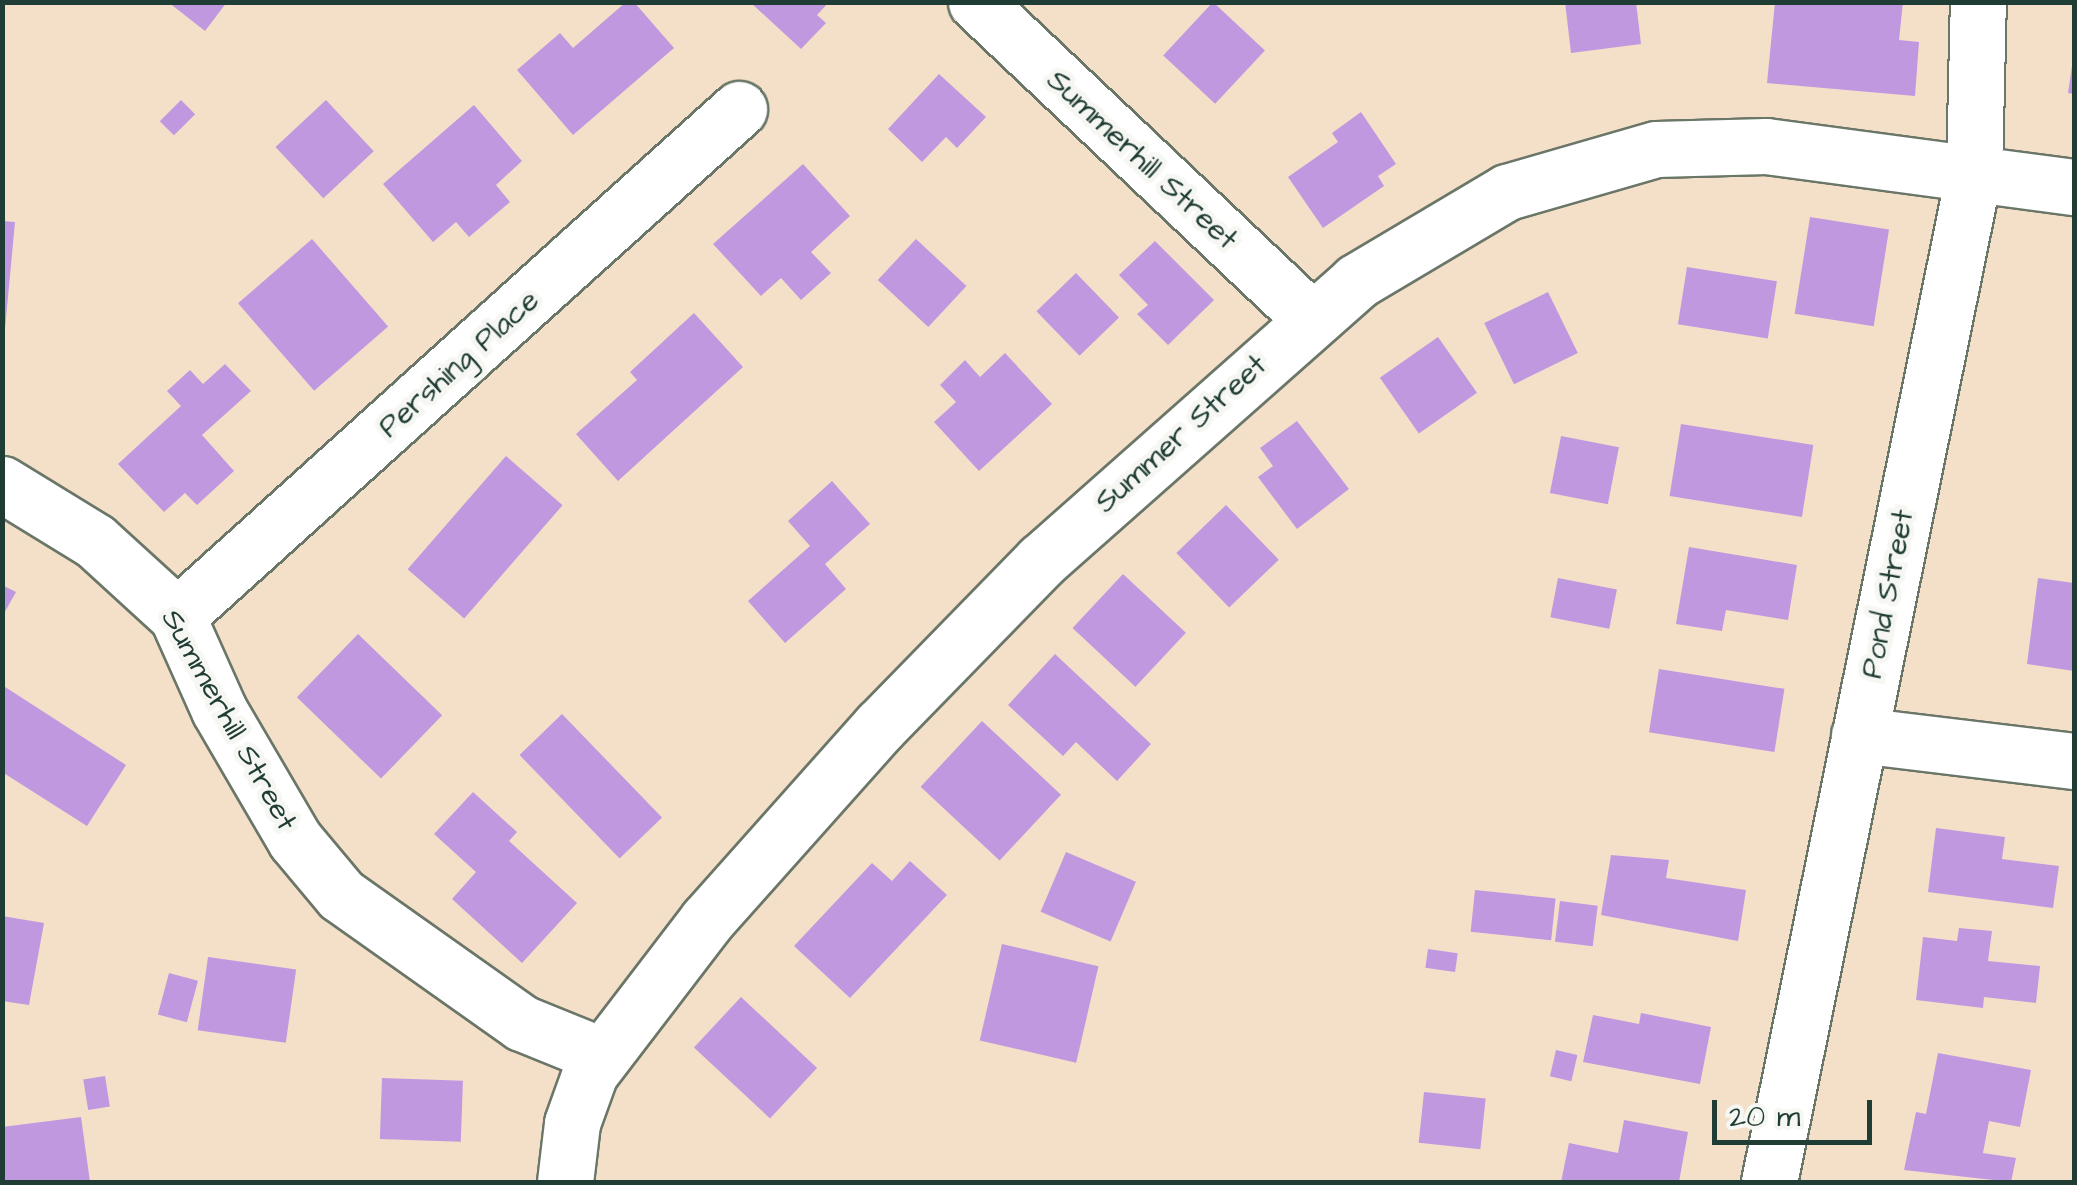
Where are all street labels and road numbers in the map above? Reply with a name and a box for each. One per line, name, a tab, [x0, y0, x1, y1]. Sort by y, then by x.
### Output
street label: Summerhill Street	[1039, 62, 1245, 258]
street label: Pershing Place	[371, 283, 547, 445]
street label: Summer Street	[1088, 348, 1274, 520]
street label: Pond Street	[1854, 507, 1922, 681]
street label: Summerhill Street	[153, 603, 305, 837]

